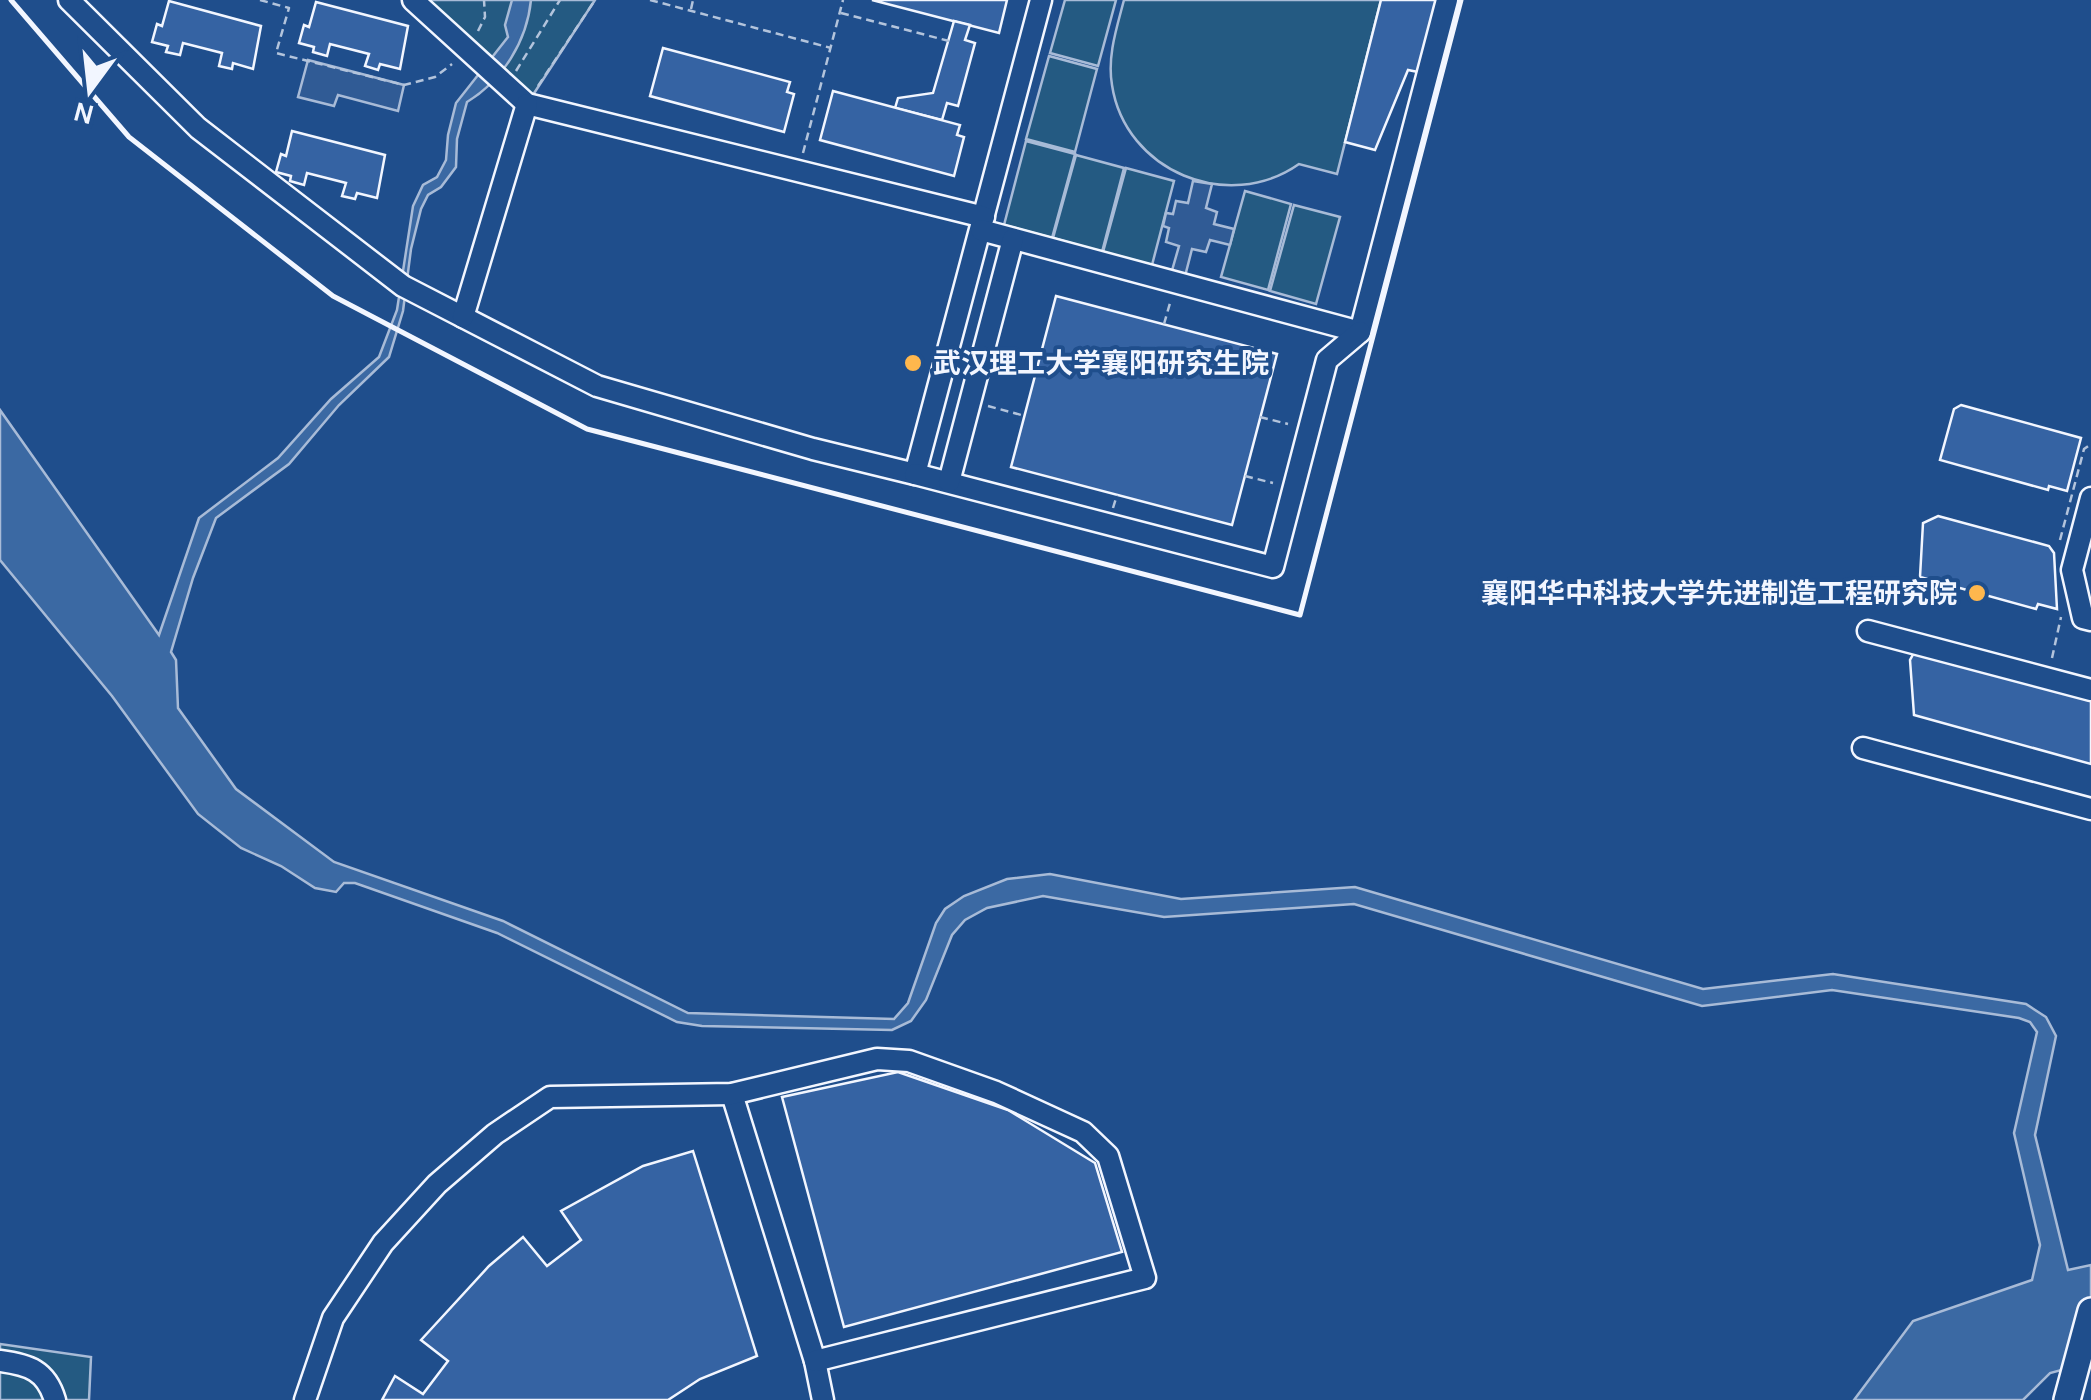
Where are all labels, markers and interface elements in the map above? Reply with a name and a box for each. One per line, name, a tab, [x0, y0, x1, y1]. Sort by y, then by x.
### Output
north arrow	[40, 40, 140, 140]
text: N	[70, 95, 98, 132]
place label: 武汉理工大学襄阳研究生院	[933, 347, 1269, 380]
marker: 武汉理工大学襄阳研究生院	[902, 352, 924, 374]
place label: 襄阳华中科技大学先进制造工程研究院	[1481, 577, 1957, 610]
marker: 襄阳华中科技大学先进制造工程研究院	[1966, 582, 1988, 604]

